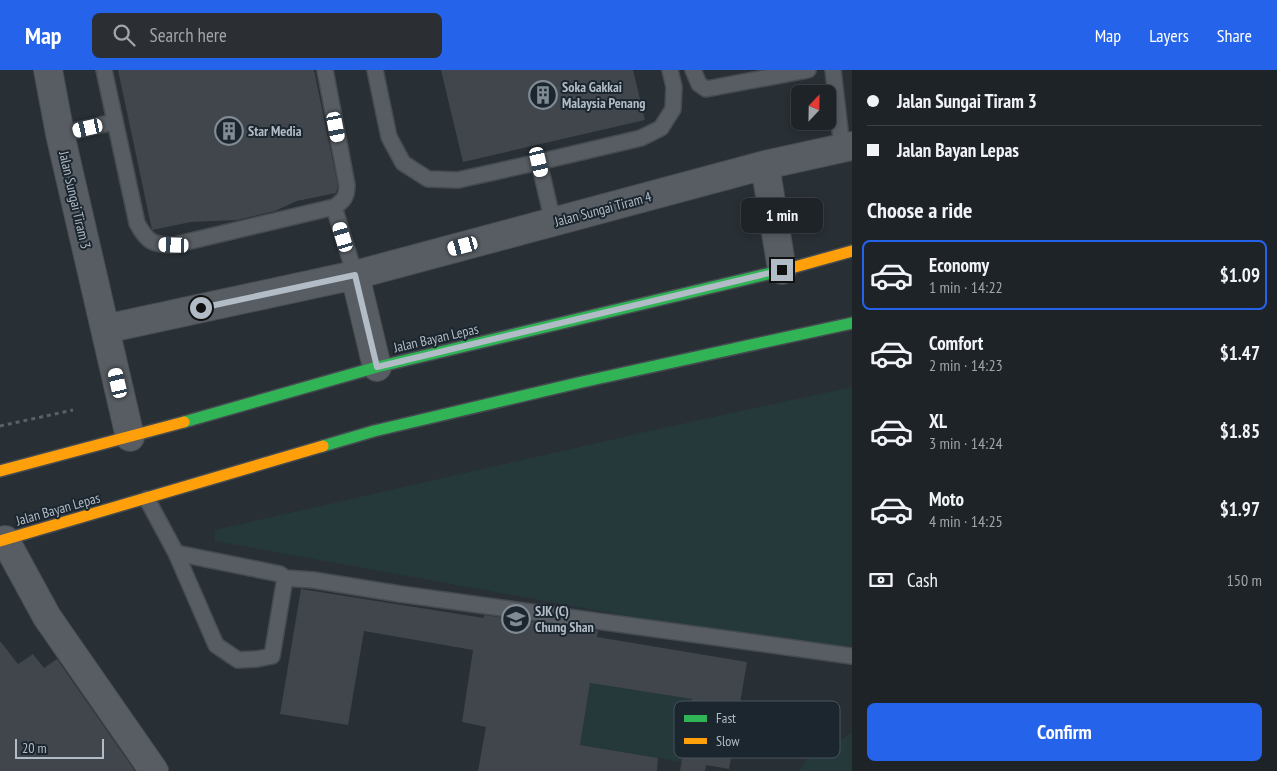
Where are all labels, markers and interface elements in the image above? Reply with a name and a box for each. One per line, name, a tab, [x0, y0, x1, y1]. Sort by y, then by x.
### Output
search box	[92, 13, 442, 58]
text: Map	[25, 20, 62, 51]
icon: search	[110, 21, 138, 49]
text: Search here	[150, 23, 227, 47]
text: Map	[1095, 24, 1121, 47]
text: Layers	[1149, 24, 1189, 47]
text: Share	[1217, 24, 1252, 47]
place label: Soka Gakkai Malaysia Penang	[562, 78, 645, 112]
building icon: Soka Gakkai Malaysia Penang	[528, 80, 558, 110]
north arrow	[791, 85, 836, 130]
map controls	[791, 85, 836, 130]
text: Jalan Sungai Tiram 3	[897, 89, 1037, 113]
car	[325, 111, 346, 143]
building icon: Star Media	[214, 116, 244, 146]
car	[71, 117, 104, 139]
place label: Star Media	[248, 122, 302, 140]
text: Jalan Bayan Lepas	[897, 138, 1019, 162]
car	[528, 146, 549, 178]
street label: Jalan Sungai Tiram 3	[55, 148, 95, 251]
street label: Jalan Sungai Tiram 4	[552, 187, 654, 231]
text: Choose a ride	[867, 196, 972, 224]
callout: 1 min	[741, 198, 823, 232]
text: 1 min	[766, 205, 798, 225]
car	[331, 220, 354, 254]
car	[446, 235, 479, 257]
car	[158, 237, 189, 253]
icon: car	[869, 253, 914, 298]
text: Economy	[929, 253, 989, 277]
route end	[771, 259, 793, 281]
text: $1.09	[1220, 263, 1260, 287]
text: 1 min · 14:22	[929, 277, 1003, 297]
route start	[190, 297, 212, 319]
street label: Jalan Bayan Lepas	[391, 319, 480, 357]
icon: car	[869, 331, 914, 376]
text: Comfort	[929, 331, 983, 355]
text: $1.47	[1220, 341, 1260, 365]
text: 2 min · 14:23	[929, 355, 1003, 375]
car	[107, 367, 128, 399]
icon: car	[869, 409, 914, 454]
text: XL	[929, 409, 947, 433]
text: $1.85	[1220, 419, 1260, 443]
text: 3 min · 14:24	[929, 433, 1003, 453]
icon: car	[869, 487, 914, 532]
text: Moto	[929, 487, 964, 511]
street label: Jalan Bayan Lepas	[13, 488, 102, 530]
text: $1.97	[1220, 497, 1260, 521]
text: 4 min · 14:25	[929, 511, 1003, 531]
icon: cash	[867, 566, 895, 594]
text: Cash	[907, 568, 938, 592]
text: 150 m	[1227, 570, 1262, 590]
place label: SJK (C) Chung Shan	[535, 602, 594, 636]
school or university icon: SJK (C) Chung Shan	[501, 604, 531, 634]
legend	[674, 701, 840, 758]
button: Confirm	[867, 703, 1262, 761]
text: Fast	[716, 709, 736, 727]
text: Slow	[716, 732, 740, 750]
scale bar	[15, 736, 104, 759]
text: 20 m	[22, 739, 47, 757]

